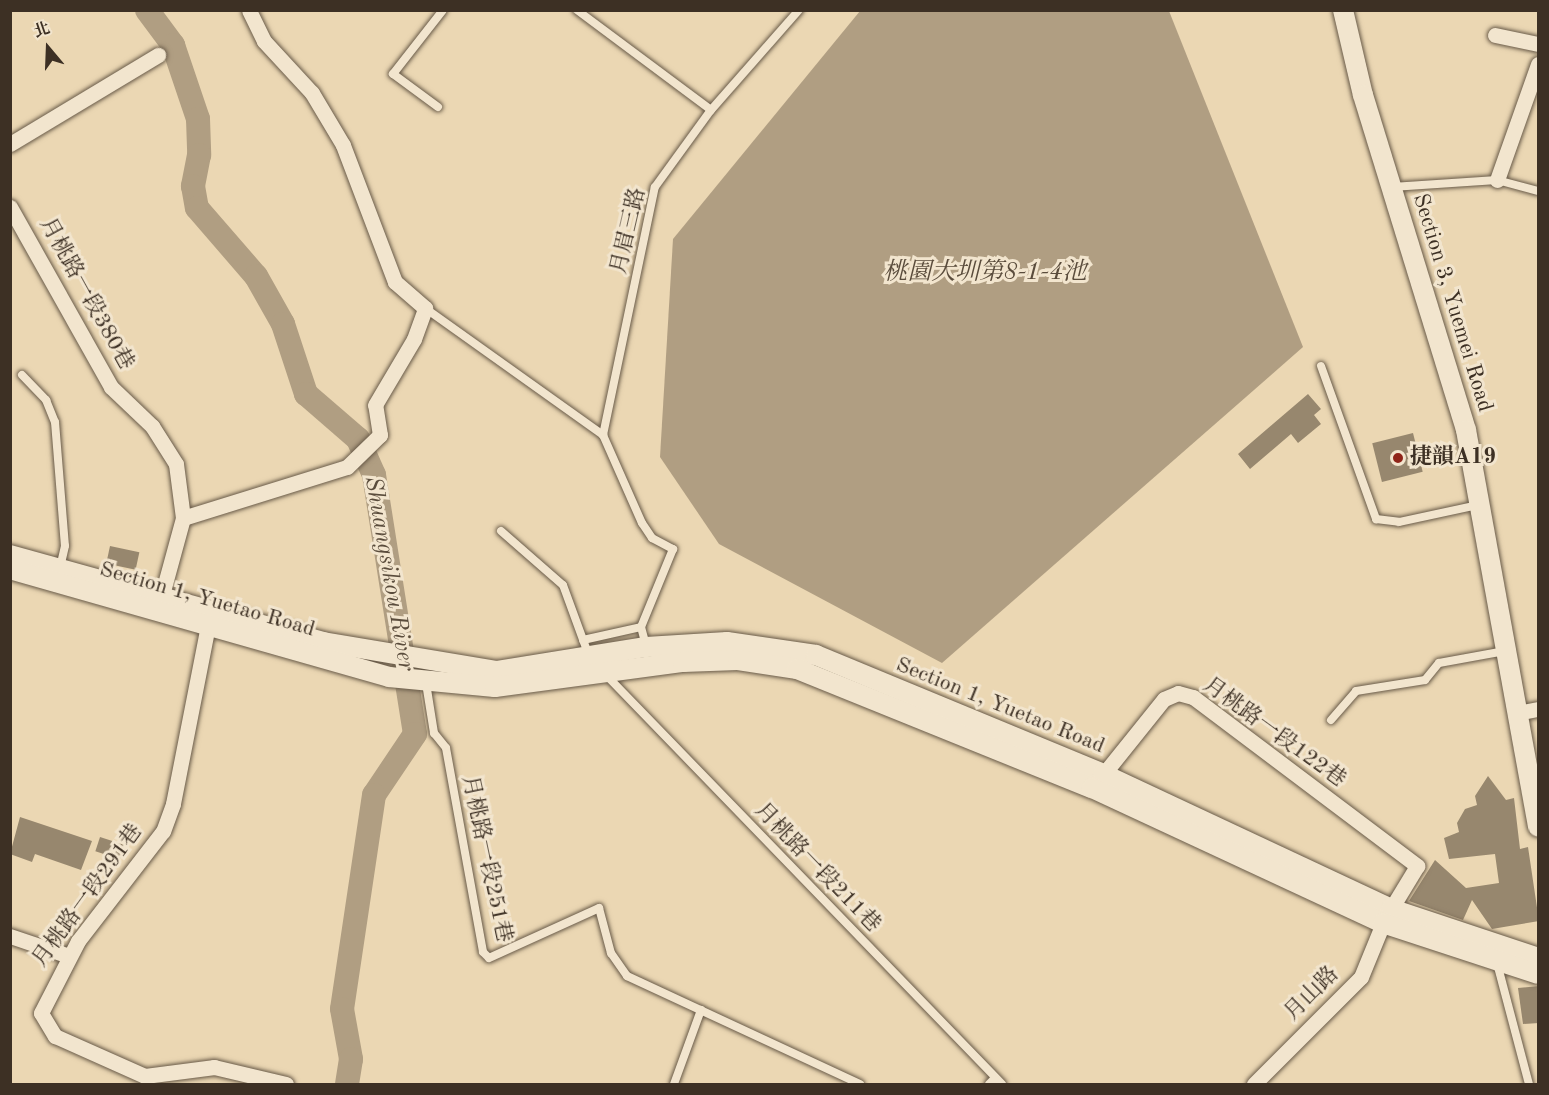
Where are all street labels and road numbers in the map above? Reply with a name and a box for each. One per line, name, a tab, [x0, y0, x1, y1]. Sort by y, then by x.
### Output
street label: 月眉三路	[606, 185, 652, 277]
street label: Section 3, Yuemei Road	[1406, 191, 1498, 415]
street label: 月桃路一段380巷	[33, 213, 139, 375]
street label: Section 1, Yuetao Road	[96, 557, 318, 643]
street label: Section 1, Yuetao Road	[892, 652, 1108, 760]
street label: 月桃路一段122巷	[1197, 672, 1351, 794]
street label: 月桃路一段251巷	[455, 773, 517, 945]
street label: 月桃路一段211巷	[748, 798, 886, 938]
street label: 月桃路一段291巷	[27, 819, 149, 973]
street label: 月山路	[1279, 961, 1345, 1027]

